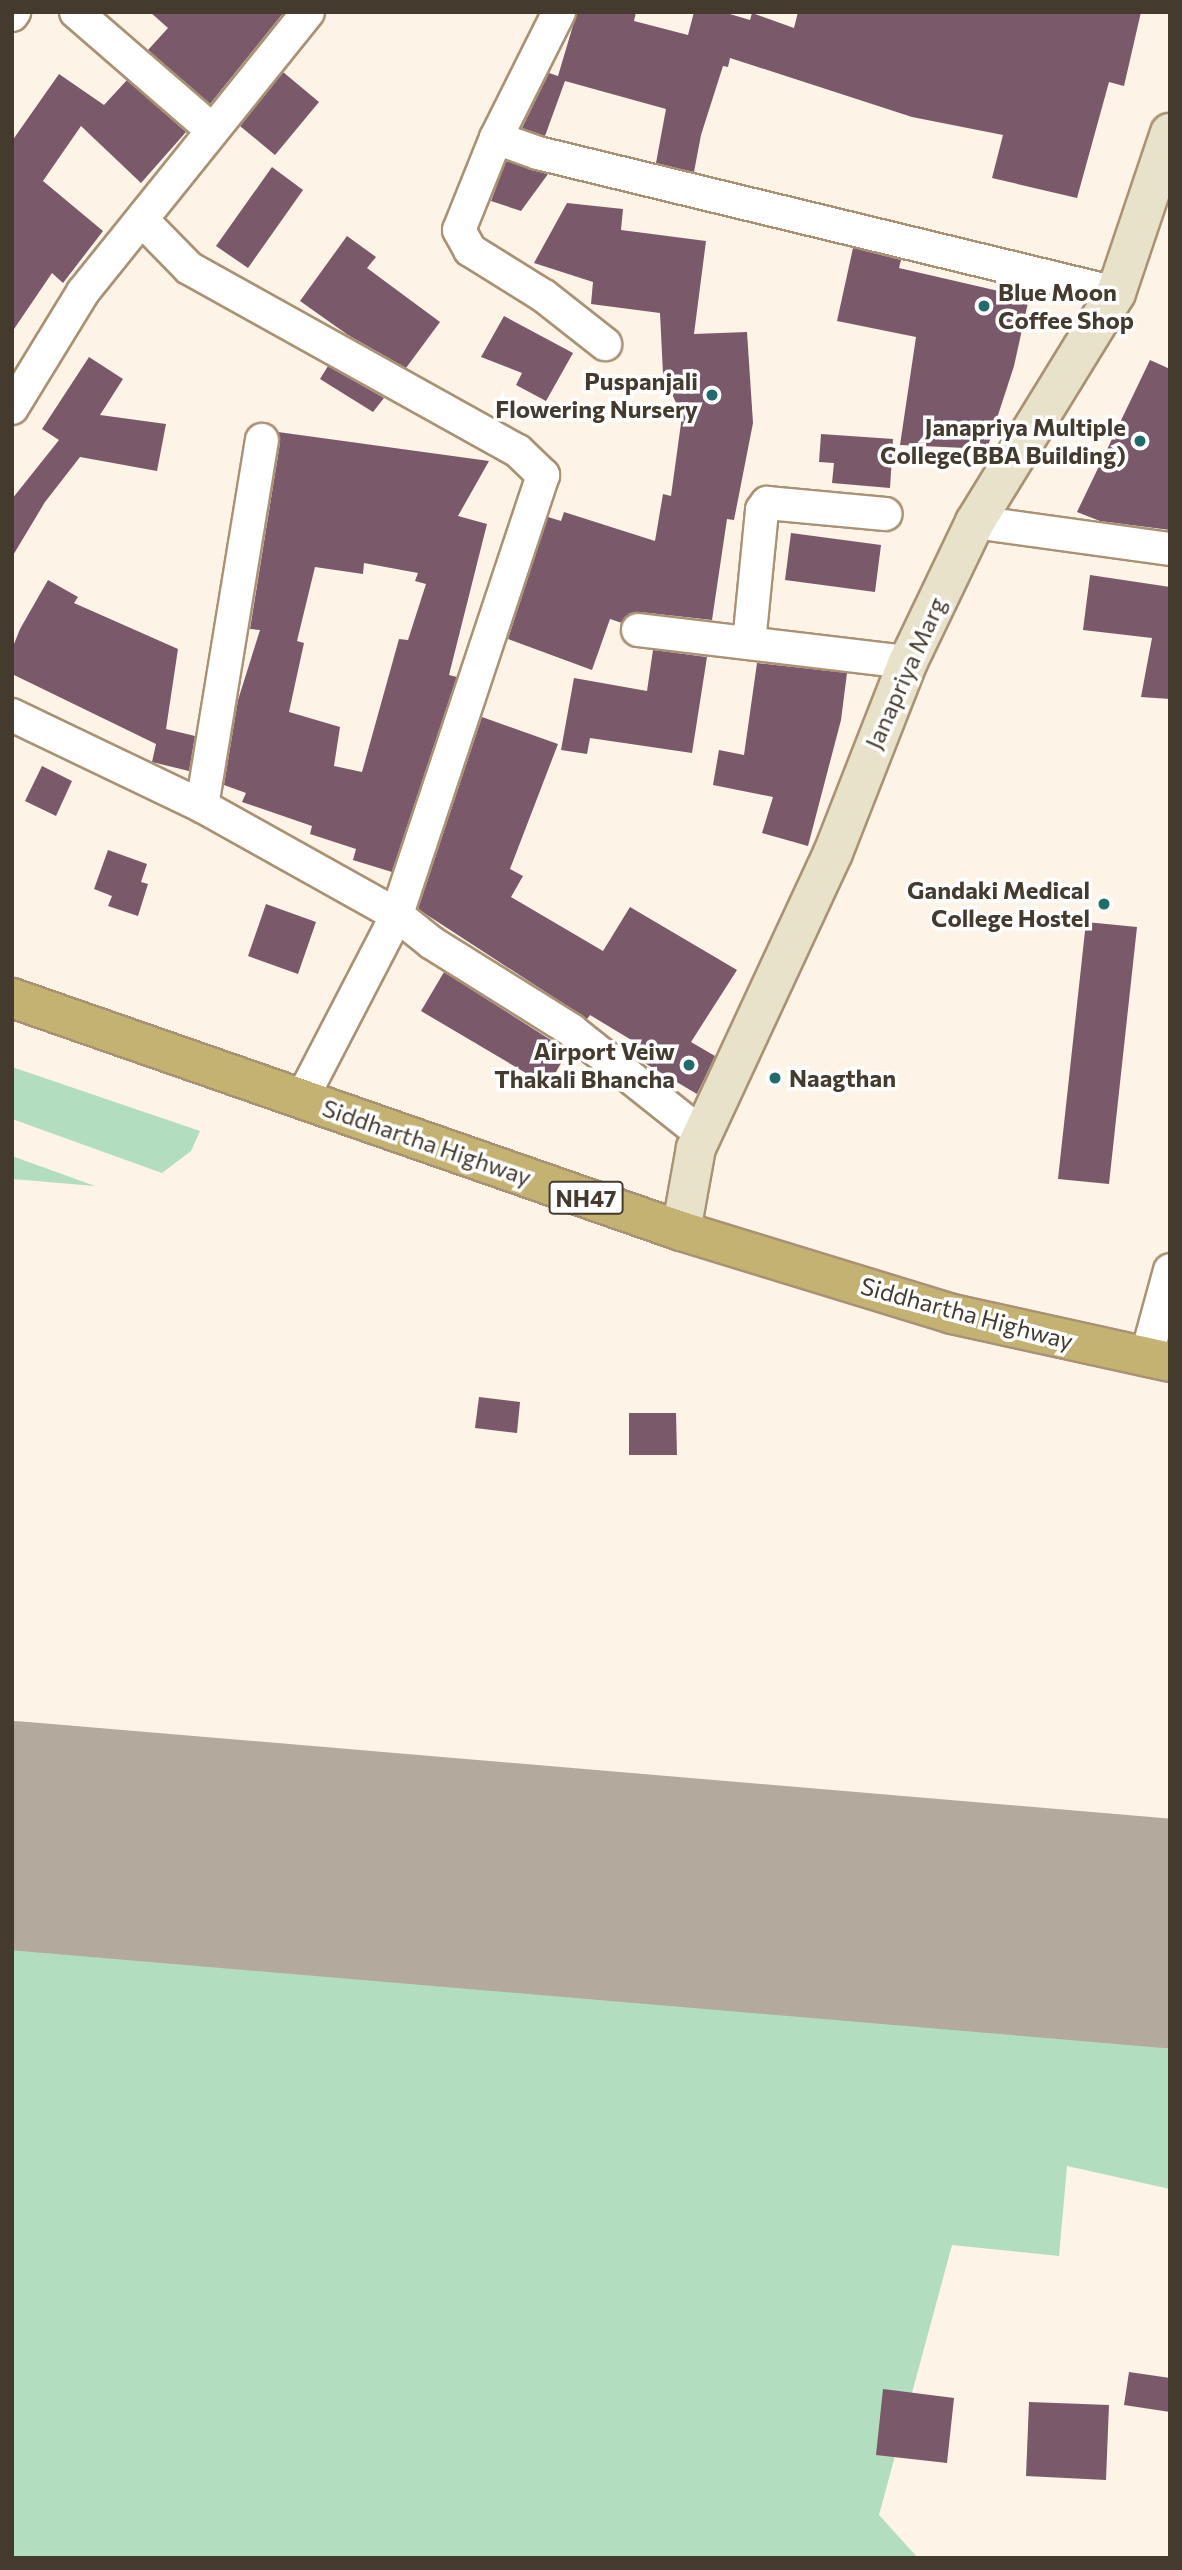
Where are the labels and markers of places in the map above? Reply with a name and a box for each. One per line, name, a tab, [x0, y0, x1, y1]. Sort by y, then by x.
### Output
place label: Blue Moon Coffee Shop	[998, 278, 1134, 334]
marker: Blue Moon Coffee Shop	[976, 298, 992, 314]
place label: Puspanjali Flowering Nursery	[495, 367, 698, 423]
marker: Puspanjali Flowering Nursery	[704, 387, 720, 403]
place label: Janapriya Multiple College(BBA Building)	[880, 413, 1126, 469]
marker: Janapriya Multiple College(BBA Building)	[1132, 433, 1148, 449]
place label: Gandaki Medical College Hostel	[907, 876, 1090, 932]
marker: Gandaki Medical College Hostel	[1096, 896, 1112, 912]
place label: Airport Veiw Thakali Bhancha	[494, 1037, 675, 1093]
marker: Airport Veiw Thakali Bhancha	[681, 1057, 697, 1073]
place label: Naagthan	[789, 1064, 896, 1092]
marker: Naagthan	[767, 1070, 783, 1086]

